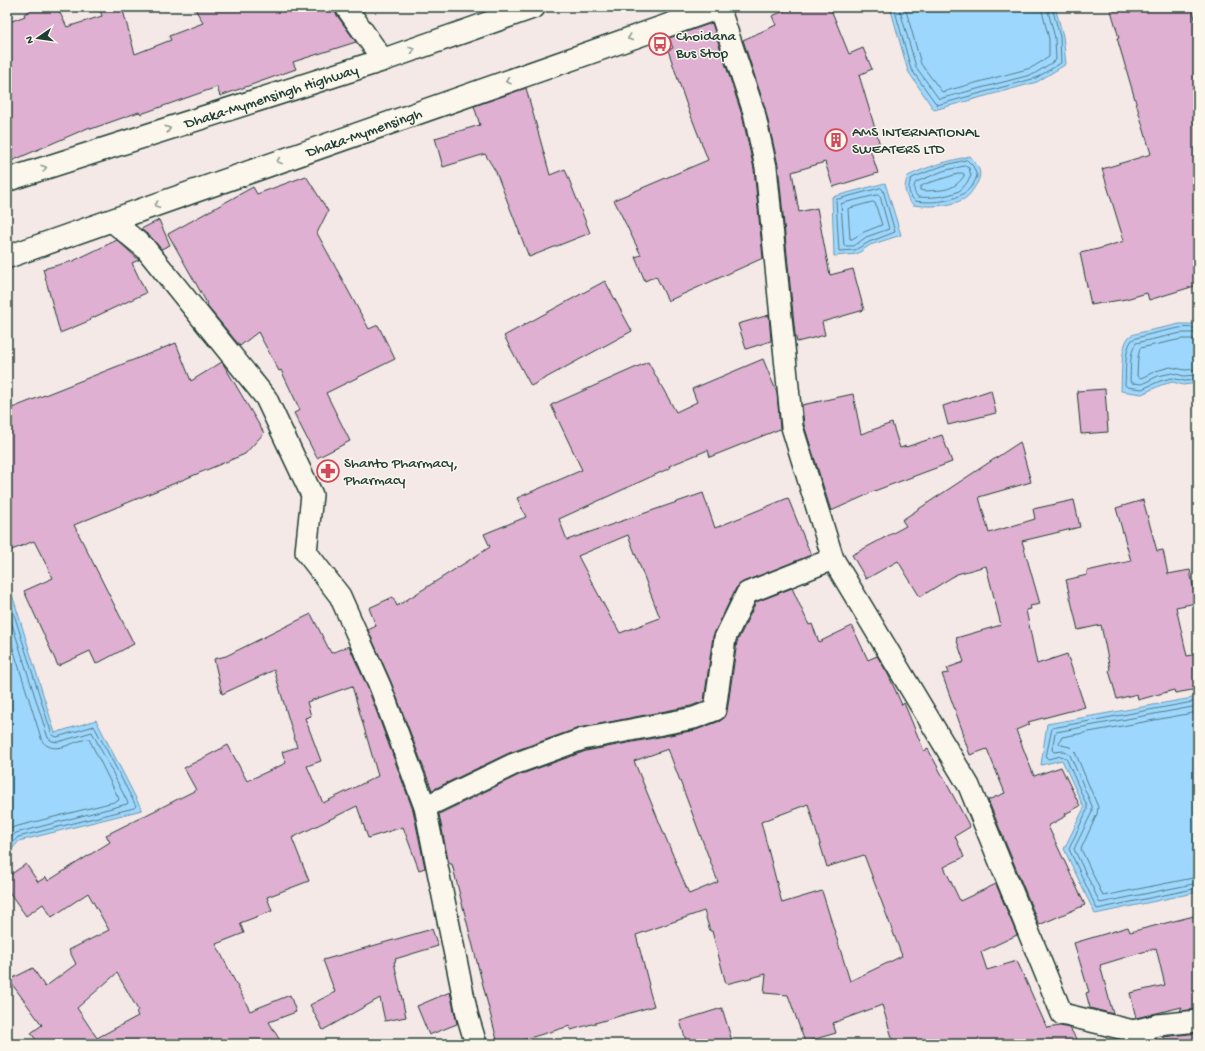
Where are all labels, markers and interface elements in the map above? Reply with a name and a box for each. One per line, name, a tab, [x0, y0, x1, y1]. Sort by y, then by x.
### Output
north arrow	[18, 18, 58, 58]
place label: Choidana Bus Stop	[675, 28, 736, 63]
bus stop icon: Choidana Bus Stop	[647, 31, 673, 57]
one-way arrow	[627, 34, 634, 42]
text: N	[24, 35, 37, 45]
one-way arrow	[408, 47, 415, 55]
street label: Dhaka-Mymensingh Highway	[182, 61, 361, 134]
one-way arrow	[504, 76, 511, 85]
street label: Dhaka-Mymensingh	[303, 105, 425, 163]
place label: AMS INTERNATIONAL SWEATERS LTD	[852, 124, 980, 159]
one-way arrow	[164, 125, 171, 133]
building icon: AMS INTERNATIONAL SWEATERS LTD	[823, 127, 849, 153]
one-way arrow	[276, 157, 283, 165]
one-way arrow	[40, 164, 47, 173]
one-way arrow	[153, 201, 160, 209]
place label: Shanto Pharmacy, Pharmacy	[343, 455, 458, 490]
pharmacy icon: Shanto Pharmacy, Pharmacy	[315, 458, 341, 484]

